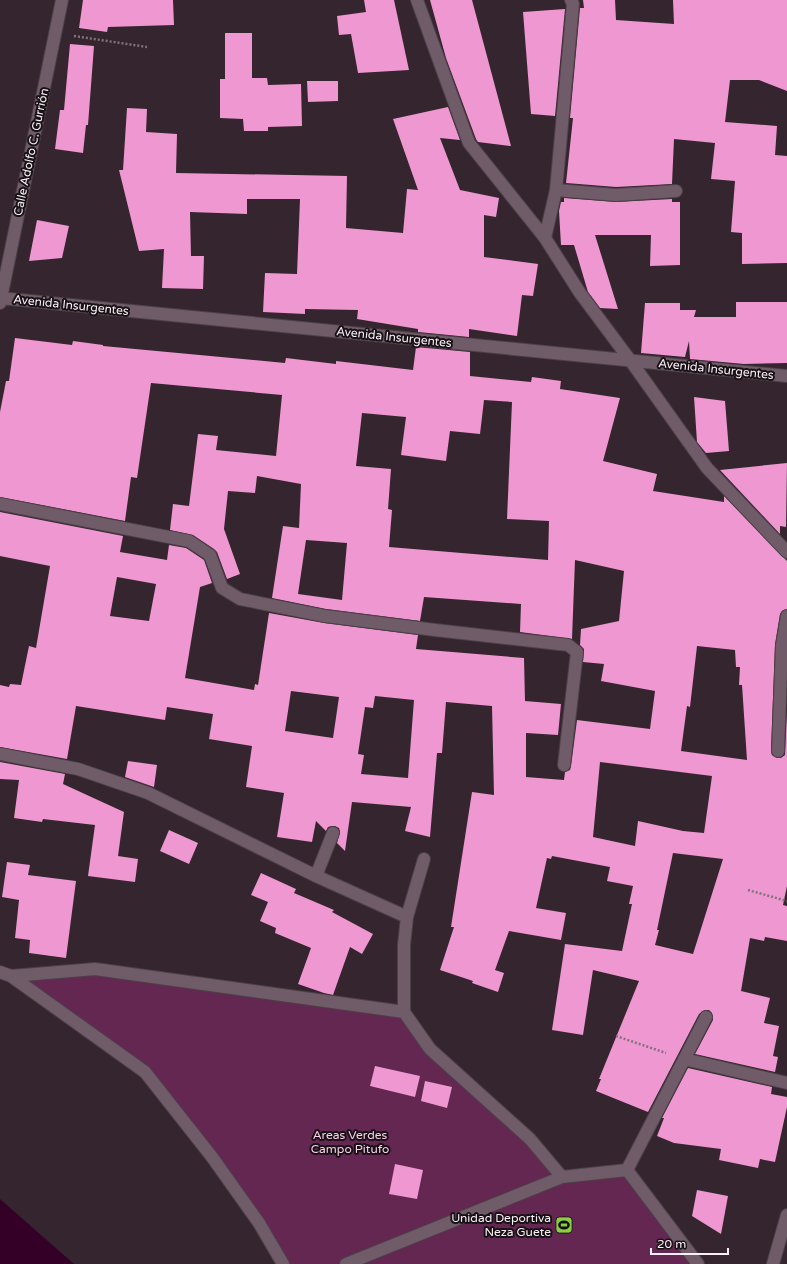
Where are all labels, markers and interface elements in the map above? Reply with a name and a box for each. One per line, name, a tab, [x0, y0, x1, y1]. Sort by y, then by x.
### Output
street label: Calle Adolfo C. Gurrión	[11, 87, 51, 217]
street label: Avenida Insurgentes	[13, 292, 130, 318]
street label: Avenida Insurgentes	[336, 324, 453, 350]
street label: Avenida Insurgentes	[658, 356, 775, 382]
park label: Areas Verdes Campo Pitufo	[311, 1128, 389, 1156]
place label: Unidad Deportiva Neza Guete	[451, 1211, 551, 1239]
sports icon: Unidad Deportiva Neza Guete	[554, 1215, 574, 1235]
scale bar	[651, 1230, 728, 1256]
text: 20 m	[657, 1237, 686, 1251]

